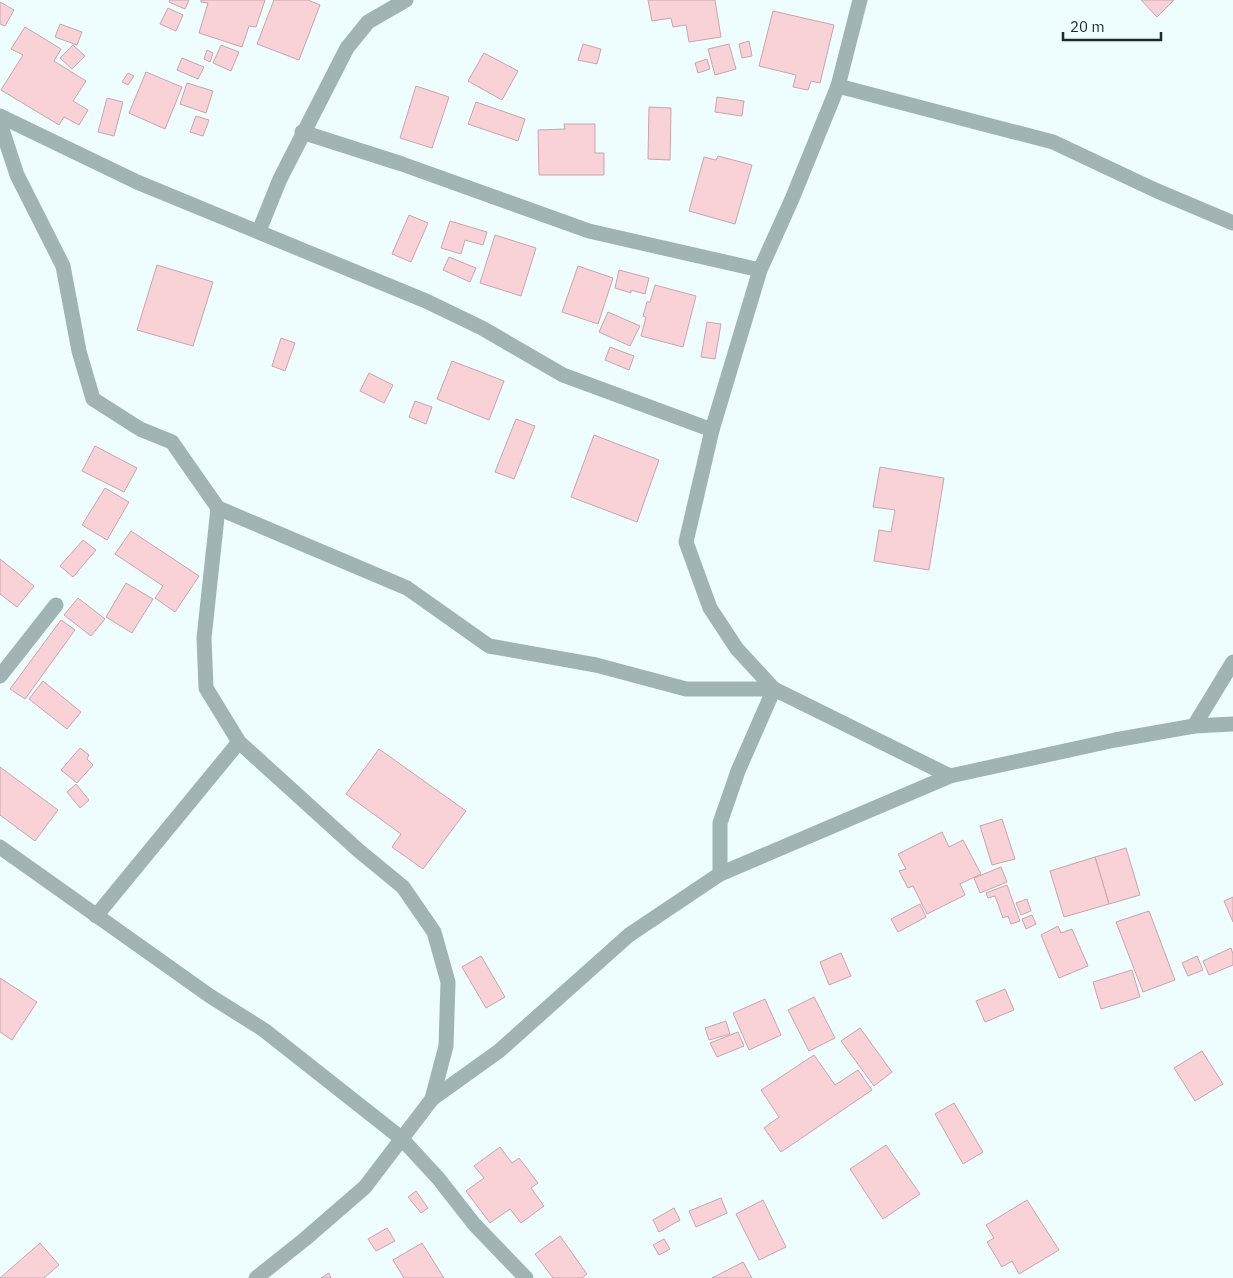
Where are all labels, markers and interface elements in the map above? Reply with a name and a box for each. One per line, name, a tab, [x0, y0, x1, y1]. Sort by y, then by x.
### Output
scale bar	[1063, 10, 1160, 42]
text: 20 m	[1070, 17, 1105, 36]

